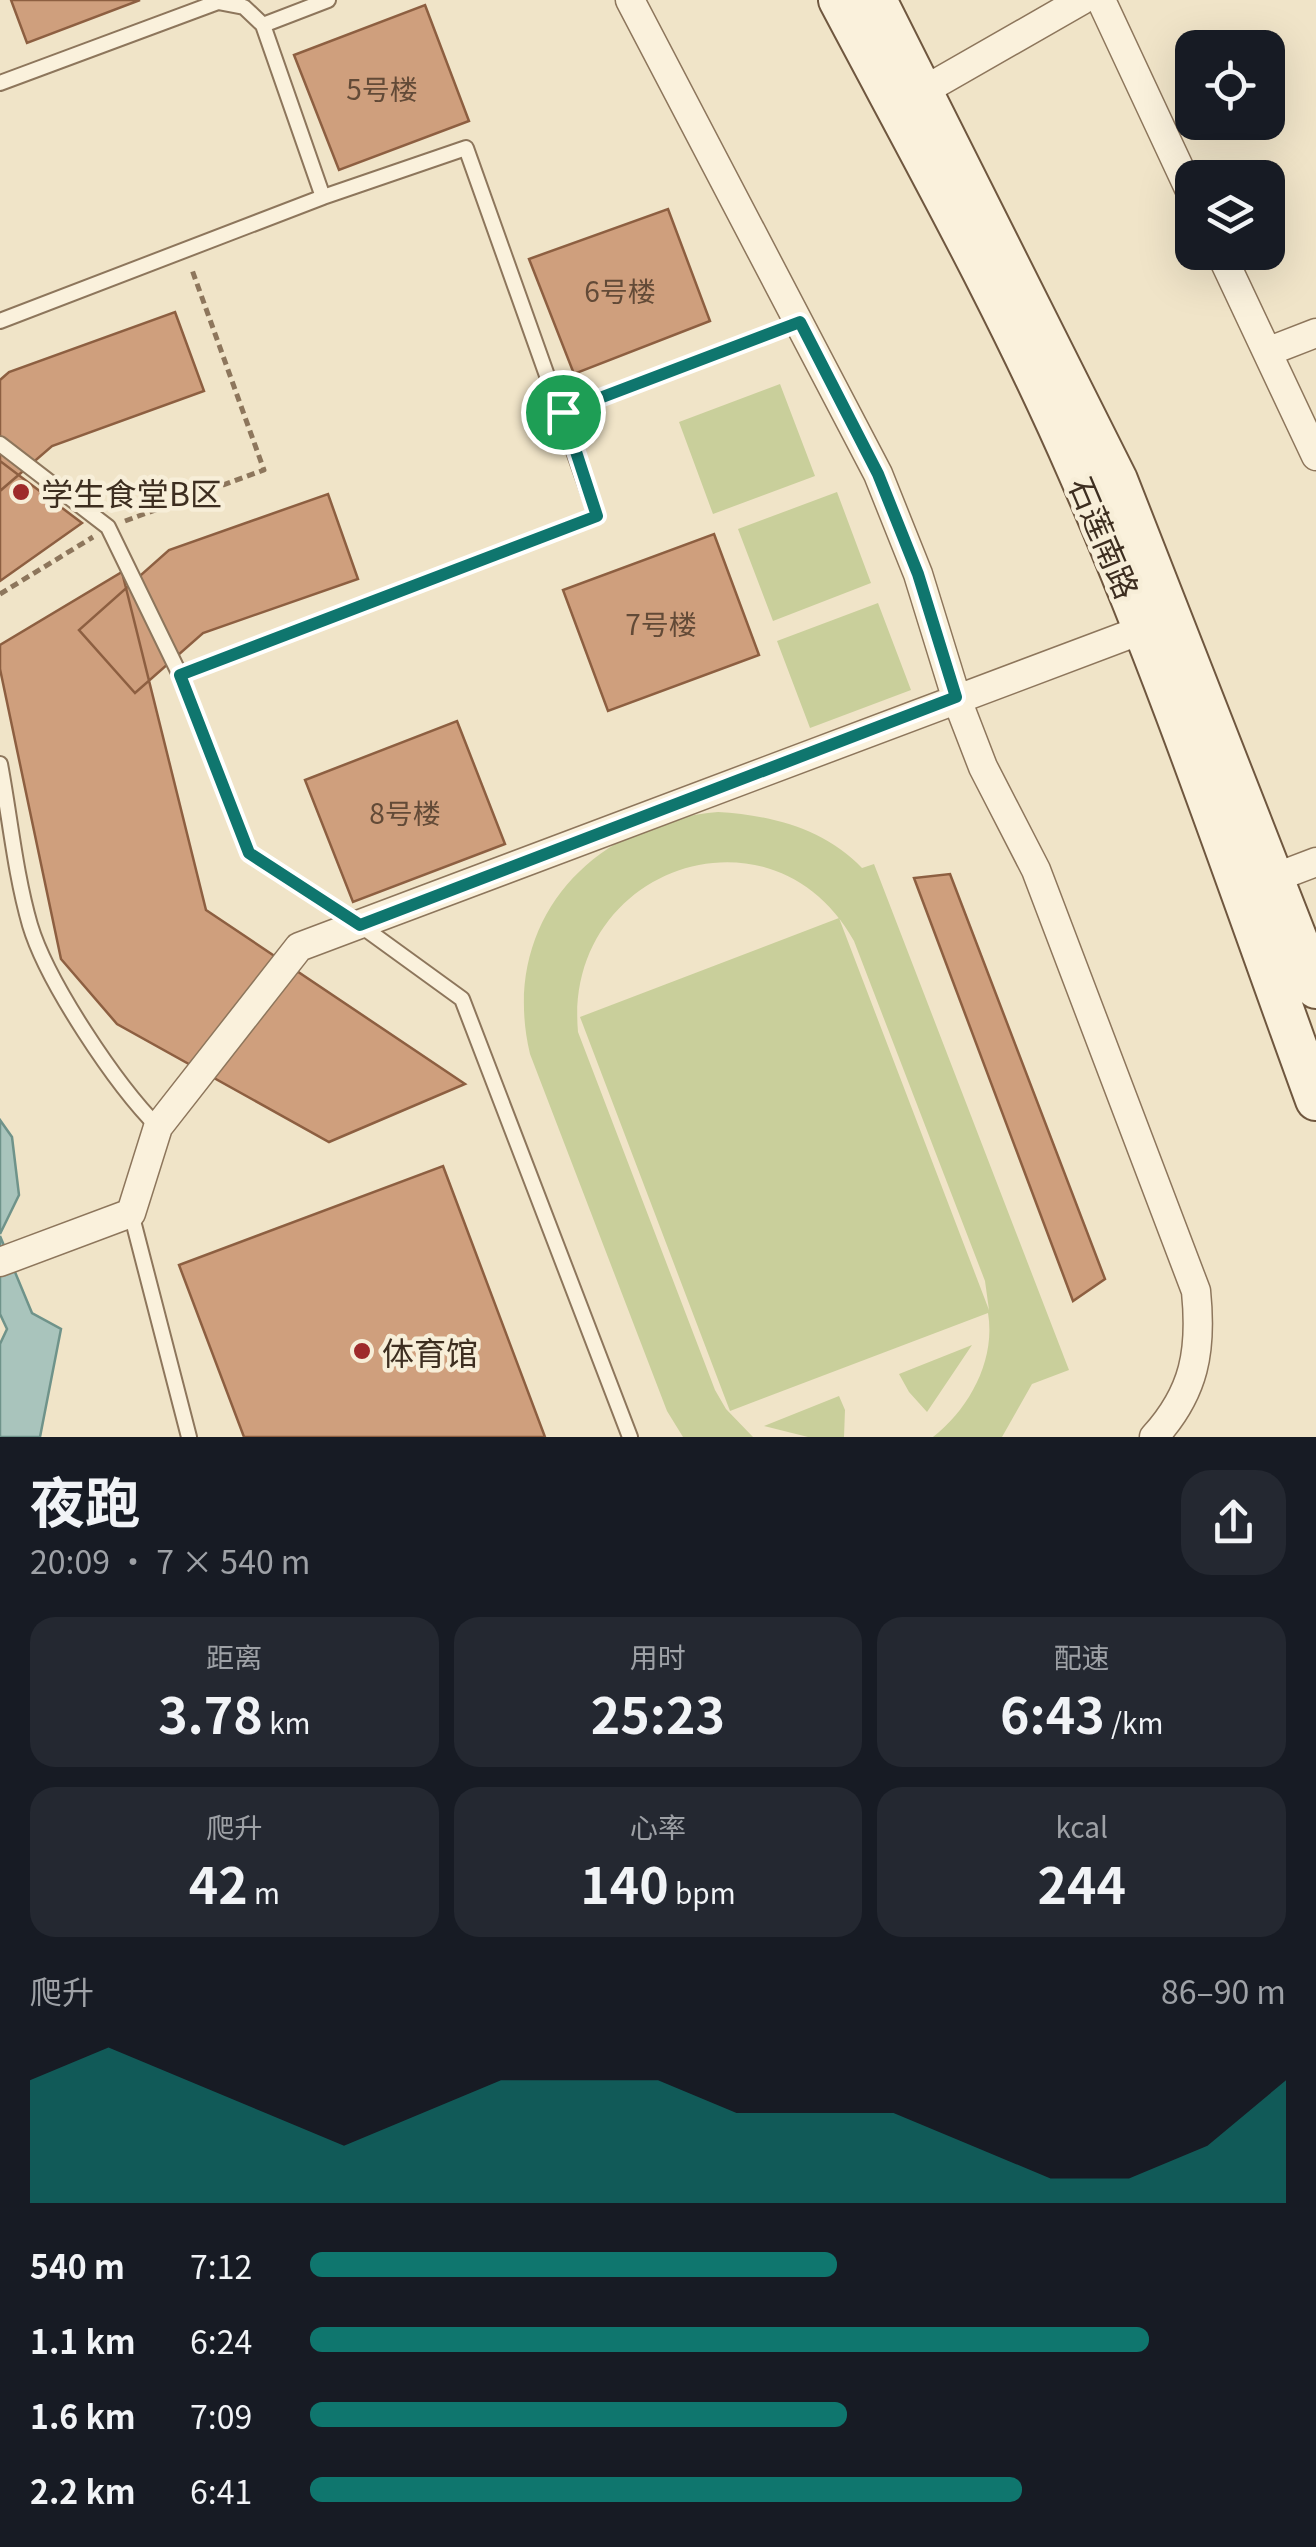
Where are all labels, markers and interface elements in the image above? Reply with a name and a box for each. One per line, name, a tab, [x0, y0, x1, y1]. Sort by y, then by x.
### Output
map controls	[1175, 30, 1285, 270]
button: locate	[1175, 30, 1285, 140]
house number: 5号楼	[346, 68, 418, 108]
button: layers	[1175, 160, 1285, 270]
house number: 6号楼	[584, 270, 656, 310]
pin	[521, 370, 606, 455]
icon: arrive	[536, 385, 591, 440]
place label: 学生食堂B区	[41, 469, 222, 515]
street label: 石莲南路	[1060, 469, 1152, 605]
marker: 学生食堂B区	[10, 481, 32, 503]
house number: 7号楼	[625, 603, 697, 643]
house number: 8号楼	[369, 792, 441, 832]
place label: 体育馆	[382, 1328, 478, 1374]
marker: 体育馆	[351, 1340, 373, 1362]
text: 夜跑	[30, 1459, 140, 1539]
button: share	[1181, 1470, 1286, 1575]
text: 20:09 · 7 × 540 m	[30, 1537, 310, 1583]
text: 距离	[206, 1636, 262, 1676]
text: 用时	[630, 1636, 686, 1676]
text: 配速	[1054, 1636, 1110, 1676]
text: 3.78	[158, 1676, 263, 1748]
text: 25:23	[591, 1676, 725, 1748]
text: 6:43	[1000, 1676, 1105, 1748]
text: km	[263, 1702, 311, 1742]
text: /km	[1105, 1702, 1163, 1742]
text: 爬升	[206, 1806, 262, 1846]
text: 心率	[630, 1806, 686, 1846]
text: kcal	[1055, 1806, 1108, 1846]
text: 42	[189, 1846, 248, 1918]
text: 140	[580, 1846, 669, 1918]
text: 244	[1037, 1846, 1126, 1918]
text: m	[248, 1872, 280, 1912]
text: bpm	[669, 1872, 736, 1912]
text: 爬升	[30, 1967, 94, 2013]
text: 86–90 m	[1161, 1967, 1286, 2013]
text: 540 m	[30, 2242, 125, 2288]
text: 7:12	[190, 2242, 252, 2288]
text: 1.1 km	[30, 2317, 136, 2363]
text: 6:24	[190, 2317, 252, 2363]
text: 1.6 km	[30, 2392, 136, 2438]
text: 7:09	[190, 2392, 252, 2438]
text: 2.2 km	[30, 2467, 136, 2513]
text: 6:41	[190, 2467, 252, 2513]

